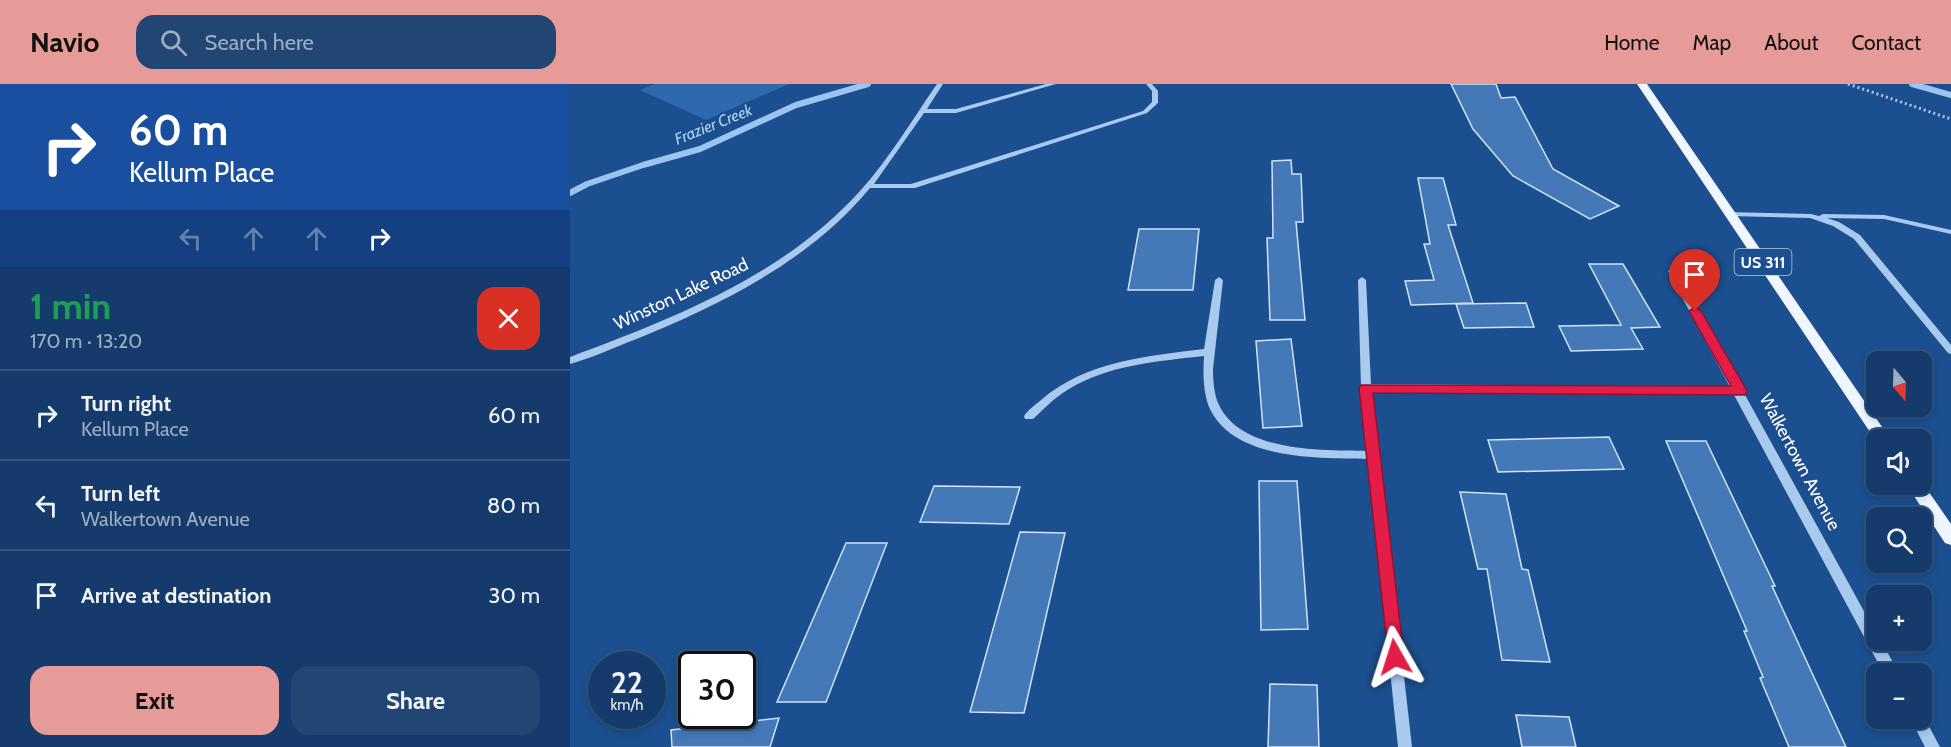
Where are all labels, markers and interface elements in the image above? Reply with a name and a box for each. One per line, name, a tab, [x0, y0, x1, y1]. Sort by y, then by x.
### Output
search box	[136, 15, 556, 69]
text: Navio	[30, 25, 100, 59]
icon: search	[157, 26, 190, 59]
text: Search here	[205, 29, 314, 56]
text: Home	[1604, 30, 1660, 55]
text: Map	[1693, 30, 1731, 55]
text: About	[1764, 30, 1818, 55]
text: Contact	[1851, 30, 1921, 55]
water label: Frazier Creek	[672, 100, 756, 149]
text: 60 m	[129, 104, 228, 156]
icon: right	[30, 108, 108, 186]
text: Kellum Place	[129, 156, 274, 189]
icon: left	[174, 222, 207, 255]
icon: ahead	[237, 222, 270, 255]
icon: ahead	[300, 222, 333, 255]
icon: right	[363, 222, 396, 255]
pin	[1669, 249, 1720, 311]
road number: US 311	[1734, 249, 1792, 275]
street label: Winston Lake Road	[610, 253, 752, 335]
icon: arrive	[1678, 258, 1711, 291]
text: 1 min	[30, 284, 111, 328]
button: close	[477, 287, 540, 350]
text: 170 m · 13:20	[30, 329, 142, 353]
north arrow	[1866, 351, 1932, 417]
map controls	[1866, 351, 1932, 729]
text: Turn right	[81, 390, 171, 417]
street label: Walkertown Avenue	[1755, 390, 1845, 534]
icon: right	[30, 399, 63, 432]
text: 60 m	[488, 402, 540, 429]
text: Kellum Place	[81, 417, 189, 441]
button: sound	[1866, 429, 1932, 495]
text: Turn left	[81, 480, 160, 507]
icon: left	[30, 489, 63, 522]
text: 80 m	[487, 492, 540, 519]
text: Walkertown Avenue	[81, 507, 250, 531]
button: search	[1866, 507, 1932, 573]
icon: arrive	[30, 579, 63, 612]
text: Arrive at destination	[81, 582, 271, 609]
text: 30 m	[488, 582, 540, 609]
button: +	[1866, 585, 1932, 651]
position arrow	[1363, 625, 1427, 689]
speed limit sign: 30	[678, 651, 756, 729]
button: −	[1866, 663, 1932, 729]
text: 22	[611, 664, 643, 701]
button: Exit	[30, 666, 279, 735]
button: Share	[291, 666, 540, 735]
text: km/h	[611, 696, 643, 714]

